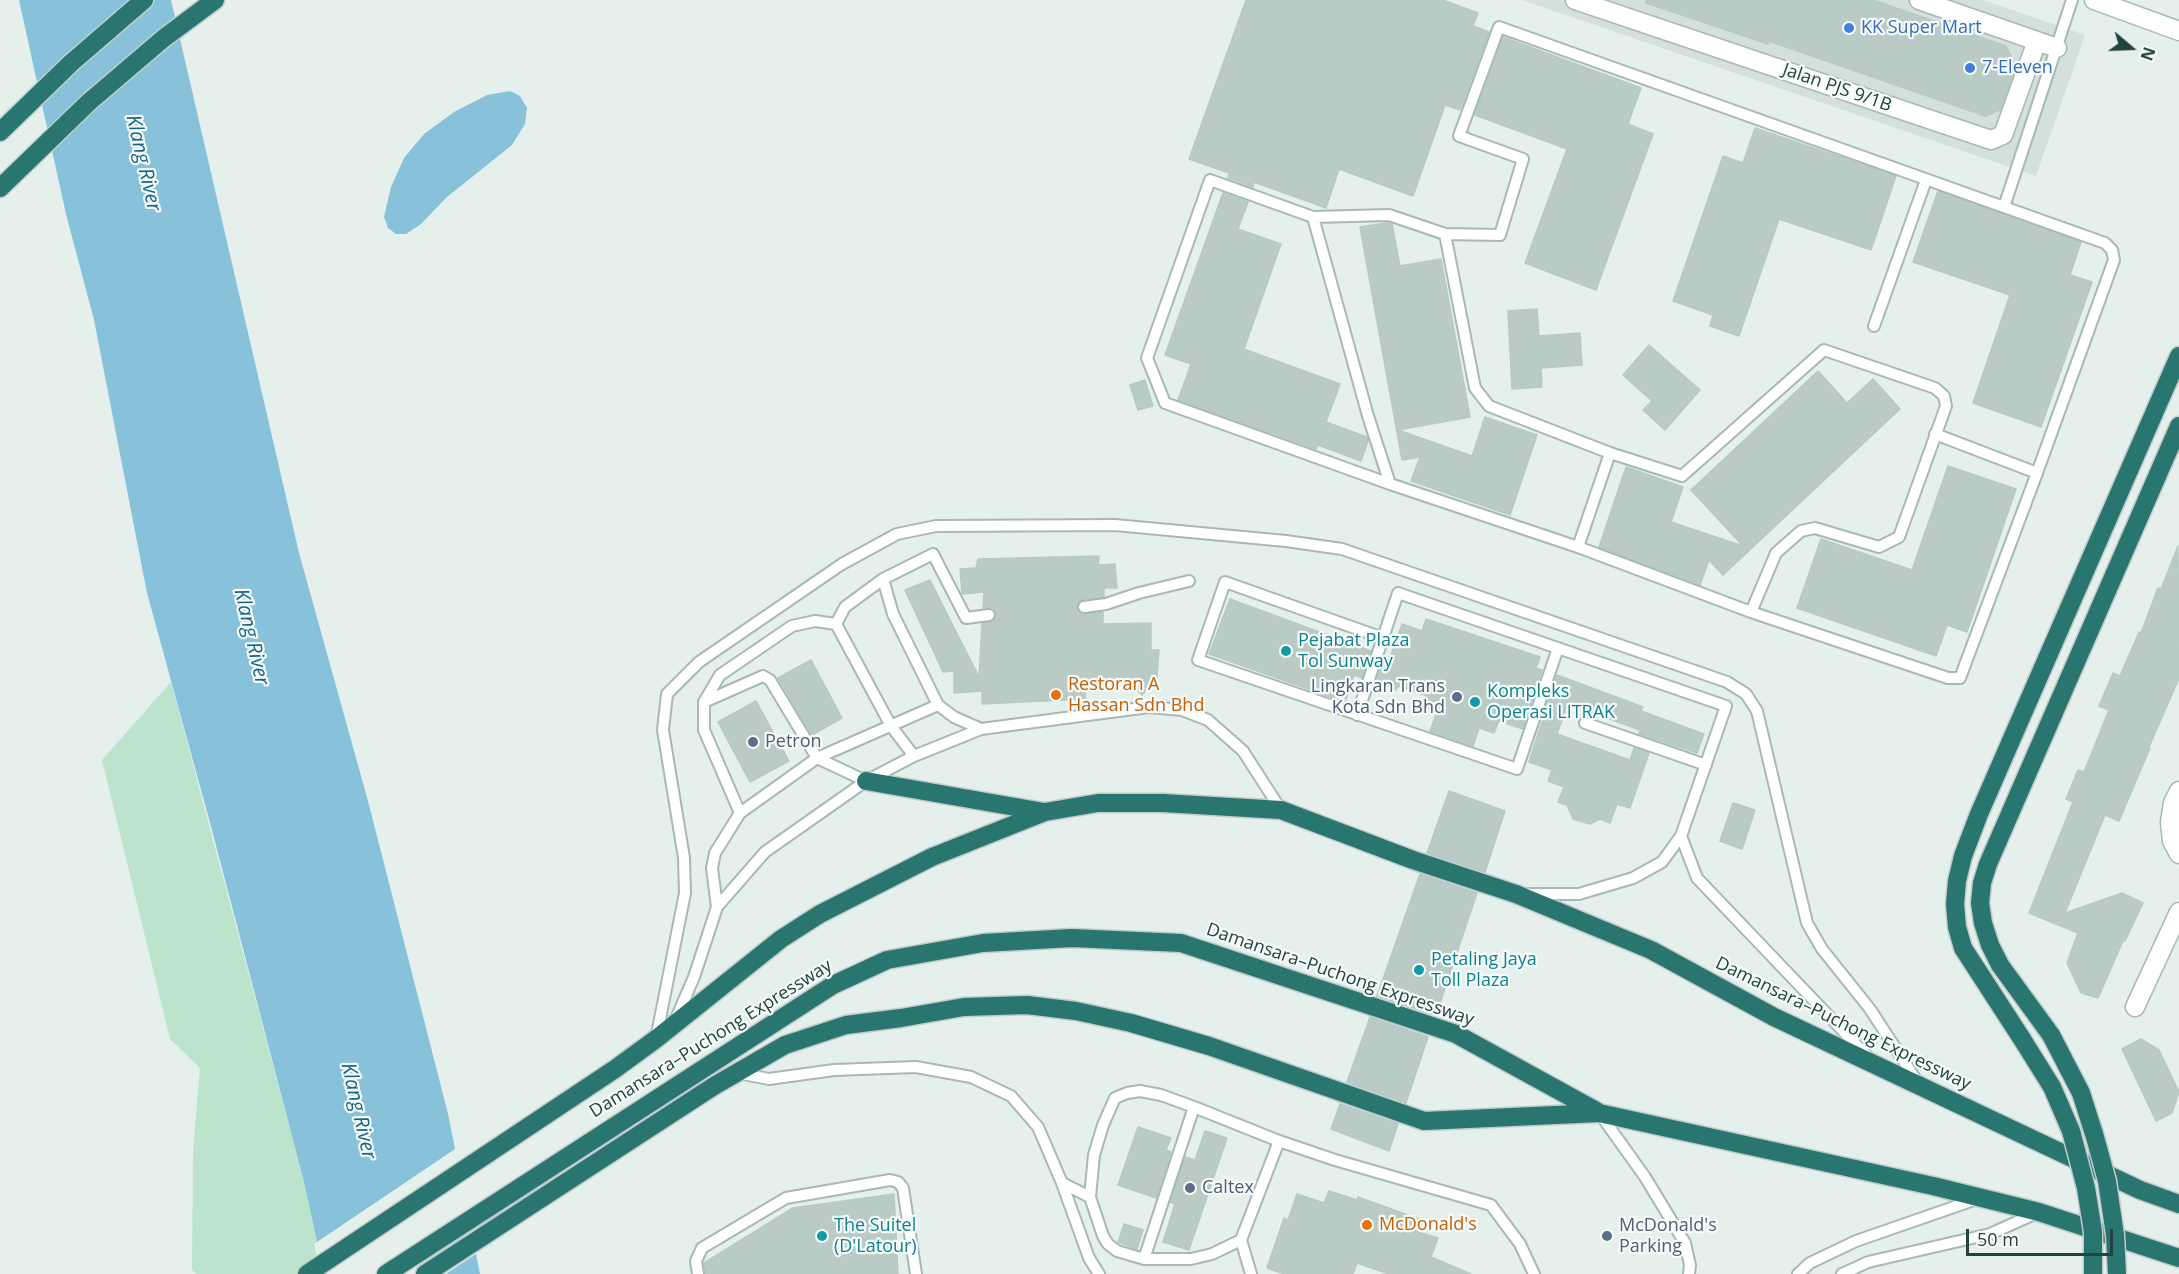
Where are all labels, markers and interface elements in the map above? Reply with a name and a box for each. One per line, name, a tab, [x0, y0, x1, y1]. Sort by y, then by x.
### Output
place label: KK Super Mart	[1861, 17, 1982, 39]
north arrow	[2101, 18, 2161, 78]
marker: KK Super Mart	[1842, 21, 1856, 35]
text: N	[2136, 44, 2161, 64]
place label: 7-Eleven	[1982, 57, 2053, 79]
street label: Jalan PJS 9/1B	[1780, 59, 1894, 117]
marker: 7-Eleven	[1963, 61, 1977, 75]
water label: Klang River	[120, 112, 166, 214]
water label: Klang River	[228, 586, 274, 688]
place label: Pejabat Plaza Tol Sunway	[1298, 630, 1409, 672]
marker: Pejabat Plaza Tol Sunway	[1279, 644, 1293, 658]
place label: Restoran A Hassan Sdn Bhd	[1068, 674, 1204, 716]
place label: Lingkaran Trans Kota Sdn Bhd	[1311, 676, 1445, 718]
place label: Kompleks Operasi LITRAK	[1487, 681, 1615, 724]
marker: Restoran A Hassan Sdn Bhd	[1049, 688, 1063, 702]
marker: Lingkaran Trans Kota Sdn Bhd	[1450, 690, 1464, 704]
marker: Kompleks Operasi LITRAK	[1468, 695, 1482, 709]
place label: Petron	[765, 731, 822, 753]
marker: Petron	[746, 735, 760, 749]
street label: Damansara–Puchong Expressway	[1203, 919, 1477, 1031]
place label: Petaling Jaya Toll Plaza	[1431, 949, 1537, 992]
street label: Damansara–Puchong Expressway	[1712, 953, 1974, 1095]
street label: Damansara–Puchong Expressway	[586, 955, 836, 1123]
marker: Petaling Jaya Toll Plaza	[1412, 963, 1426, 977]
water label: Klang River	[335, 1060, 381, 1162]
place label: Caltex	[1202, 1177, 1254, 1199]
marker: Caltex	[1183, 1181, 1197, 1195]
place label: McDonald's	[1379, 1214, 1477, 1236]
place label: The Suitel (D'Latour)	[834, 1215, 917, 1258]
place label: McDonald's Parking	[1619, 1215, 1717, 1258]
scale bar	[1969, 1217, 2116, 1255]
marker: McDonald's	[1360, 1218, 1374, 1232]
text: 50 m	[1977, 1227, 2019, 1251]
marker: The Suitel (D'Latour)	[815, 1229, 829, 1243]
marker: McDonald's Parking	[1600, 1229, 1614, 1243]

